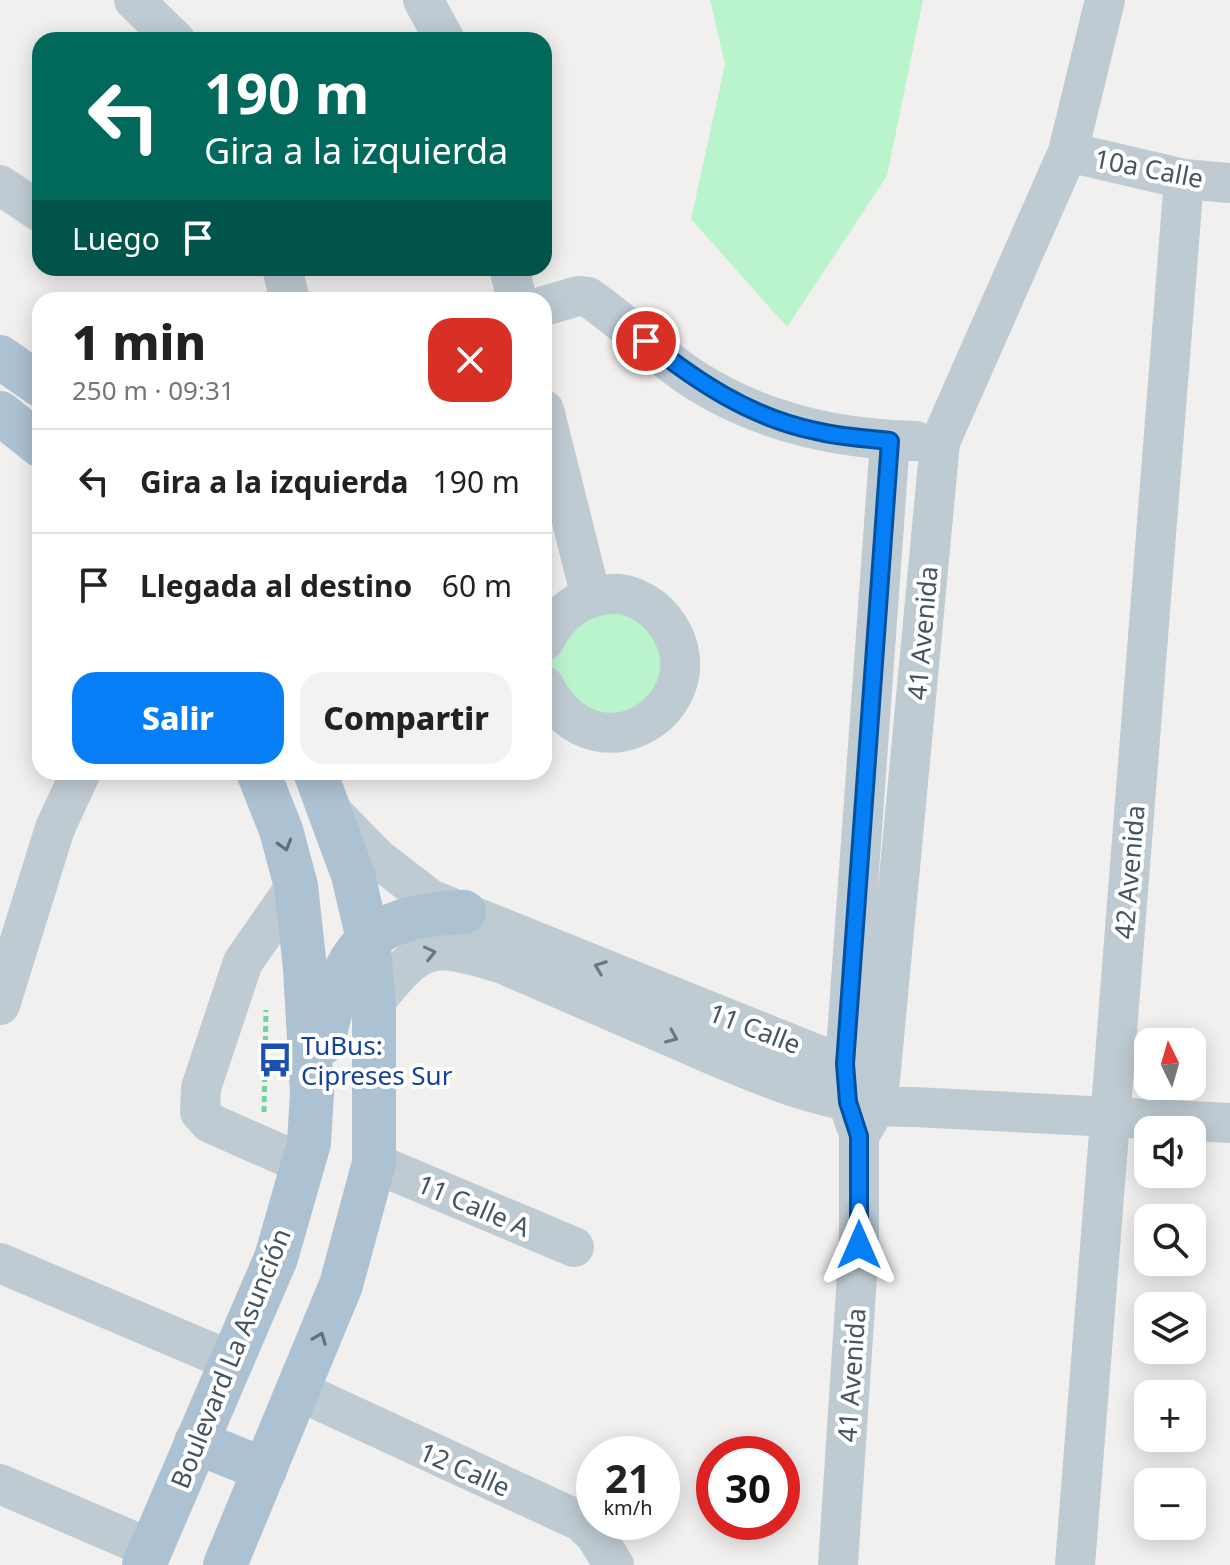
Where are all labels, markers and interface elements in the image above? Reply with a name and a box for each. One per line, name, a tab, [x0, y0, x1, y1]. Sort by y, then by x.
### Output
text: 190 m	[204, 54, 369, 130]
icon: left	[72, 64, 176, 168]
text: Gira a la izquierda	[204, 126, 508, 175]
street label: 10a Calle	[1091, 140, 1207, 196]
icon: arrive	[176, 216, 220, 260]
text: Luego	[72, 218, 160, 259]
pin	[612, 307, 680, 375]
text: 1 min	[72, 309, 206, 374]
button: close	[428, 318, 512, 402]
icon: arrive	[624, 319, 668, 363]
text: 250 m · 09:31	[72, 372, 235, 408]
icon: left	[72, 459, 116, 503]
text: Gira a la izquierda	[140, 461, 409, 502]
text: 190 m	[433, 461, 520, 502]
icon: arrive	[72, 563, 116, 607]
text: Llegada al destino	[140, 565, 412, 606]
text: 60 m	[442, 565, 512, 606]
street label: 41 Avenida	[898, 565, 946, 701]
button: Salir	[72, 672, 284, 764]
button: Compartir	[300, 672, 512, 764]
street label: 42 Avenida	[1105, 804, 1153, 940]
one-way arrow	[276, 838, 292, 852]
one-way arrow	[423, 946, 437, 963]
one-way arrow	[594, 961, 608, 977]
street label: 11 Calle	[704, 994, 806, 1062]
place label: TuBus: Cipreses Sur	[301, 1027, 453, 1093]
one-way arrow	[664, 1028, 679, 1044]
north arrow	[1134, 1028, 1206, 1100]
map controls	[1134, 1028, 1206, 1540]
bus stop icon: TuBus: Cipreses Sur	[256, 1041, 294, 1079]
button: sound	[1134, 1116, 1206, 1188]
street label: 11 Calle A	[412, 1165, 536, 1245]
position arrow	[817, 1203, 901, 1287]
button: search	[1134, 1204, 1206, 1276]
street label: Boulevard La Asunción	[161, 1223, 299, 1493]
button: layers	[1134, 1292, 1206, 1364]
street label: 41 Avenida	[828, 1307, 874, 1443]
one-way arrow	[310, 1332, 327, 1346]
button: +	[1134, 1380, 1206, 1452]
street label: 12 Calle	[414, 1433, 516, 1505]
speed limit sign: 30	[696, 1436, 800, 1540]
text: 21	[605, 1450, 651, 1505]
button: −	[1134, 1468, 1206, 1540]
text: km/h	[603, 1494, 653, 1521]

